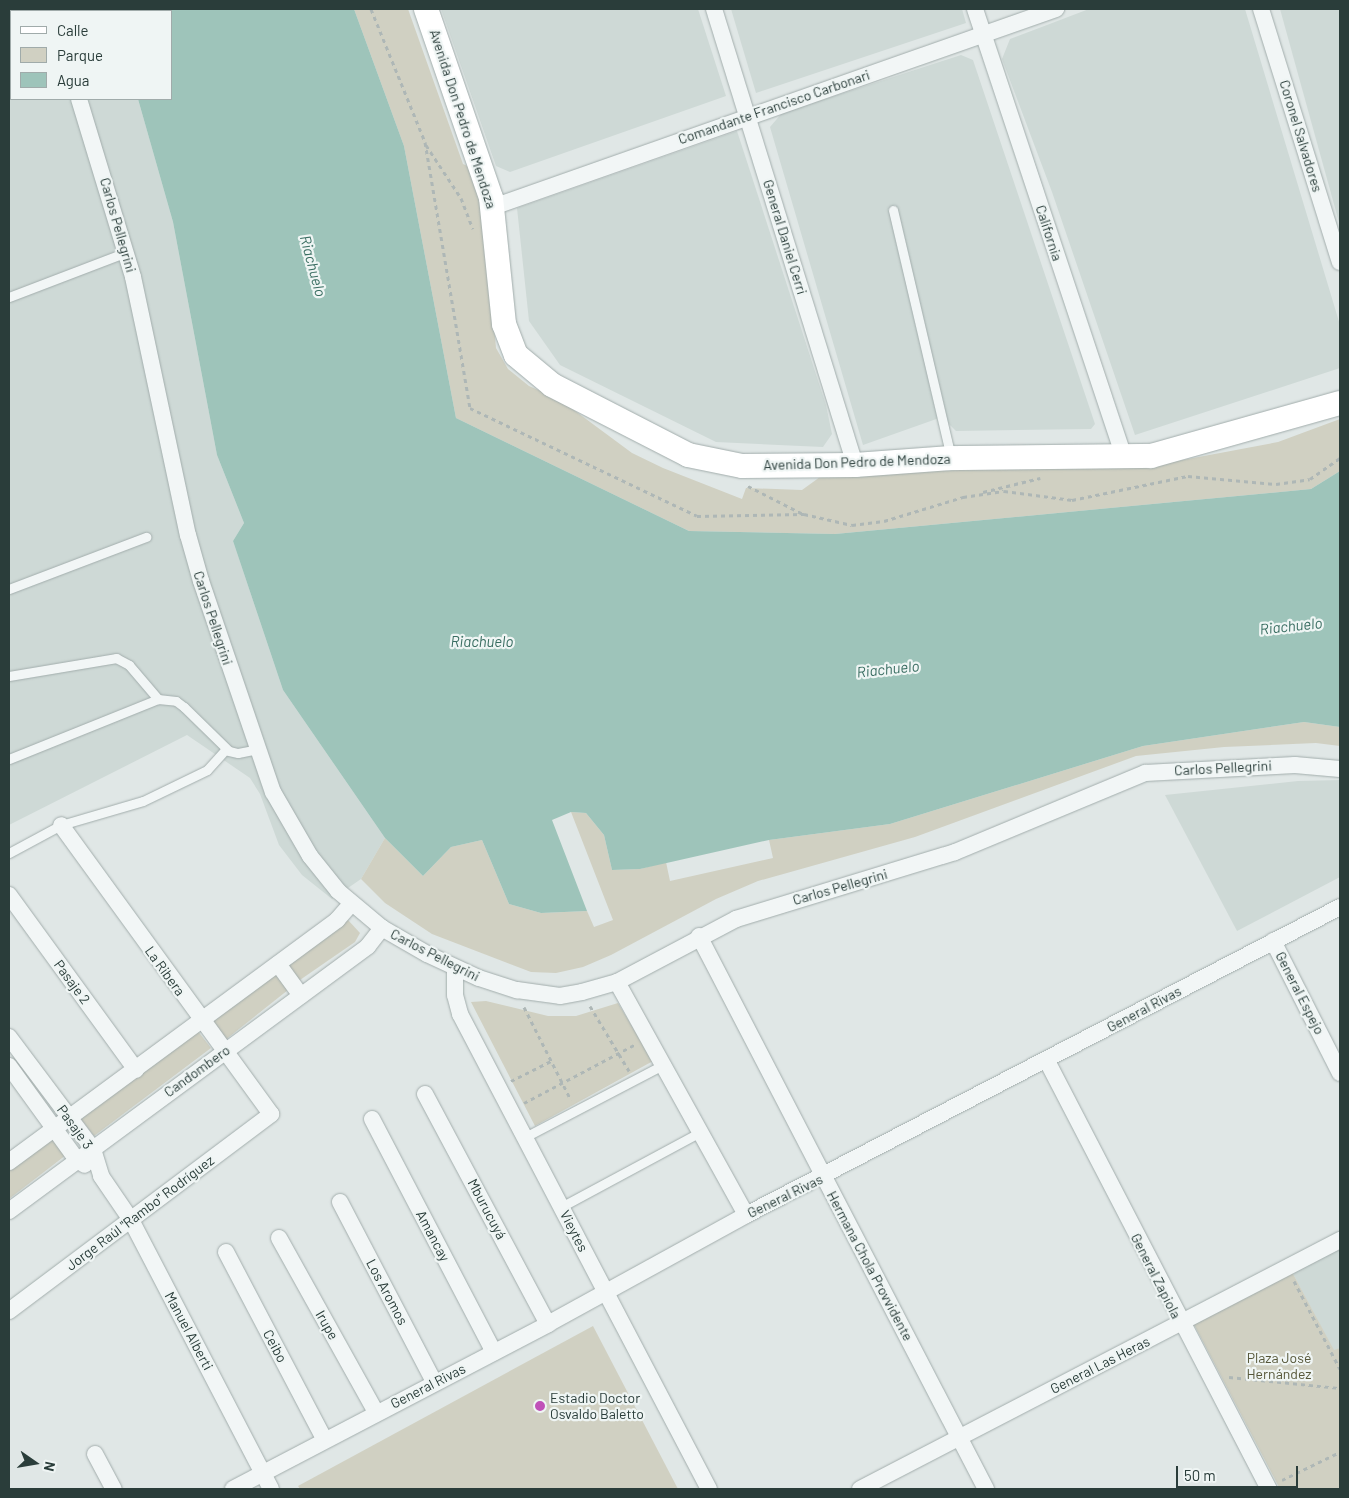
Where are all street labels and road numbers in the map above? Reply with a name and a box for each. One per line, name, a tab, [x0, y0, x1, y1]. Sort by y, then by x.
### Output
street label: Avenida Don Pedro de Mendoza	[426, 27, 500, 211]
street label: Comandante Francisco Carbonari	[676, 66, 872, 148]
street label: Coronel Salvadores	[1276, 78, 1326, 194]
street label: Carlos Pellegrini	[96, 176, 140, 274]
street label: General Daniel Cerri	[760, 178, 810, 296]
street label: California	[1032, 203, 1066, 263]
street label: Avenida Don Pedro de Mendoza	[763, 450, 951, 474]
street label: Carlos Pellegrini	[190, 569, 236, 667]
street label: Carlos Pellegrini	[1174, 757, 1272, 779]
street label: Carlos Pellegrini	[791, 865, 889, 909]
street label: Carlos Pellegrini	[388, 925, 482, 985]
street label: La Ribera	[141, 943, 189, 999]
street label: General Espejo	[1272, 949, 1328, 1037]
street label: Pasaje 2	[50, 957, 94, 1007]
street label: General Rivas	[1104, 982, 1184, 1036]
street label: Candombero	[161, 1041, 233, 1101]
street label: Pasaje 3	[53, 1102, 97, 1152]
street label: Jorge Raúl "Rambo" Rodríguez	[63, 1152, 217, 1274]
street label: General Rivas	[745, 1171, 825, 1221]
street label: Mburucuyá	[464, 1176, 510, 1242]
street label: Hermana Chola Provvidente	[823, 1188, 917, 1344]
street label: Vieytes	[556, 1207, 592, 1255]
street label: Amancay	[413, 1208, 453, 1264]
street label: General Zapiola	[1127, 1231, 1185, 1321]
street label: Los Aromos	[363, 1256, 411, 1328]
street label: Manuel Alberti	[161, 1289, 217, 1373]
street label: Irupe	[312, 1307, 342, 1343]
street label: Ceibo	[259, 1327, 291, 1365]
street label: General Las Heras	[1047, 1333, 1153, 1397]
street label: General Rivas	[388, 1360, 468, 1412]

